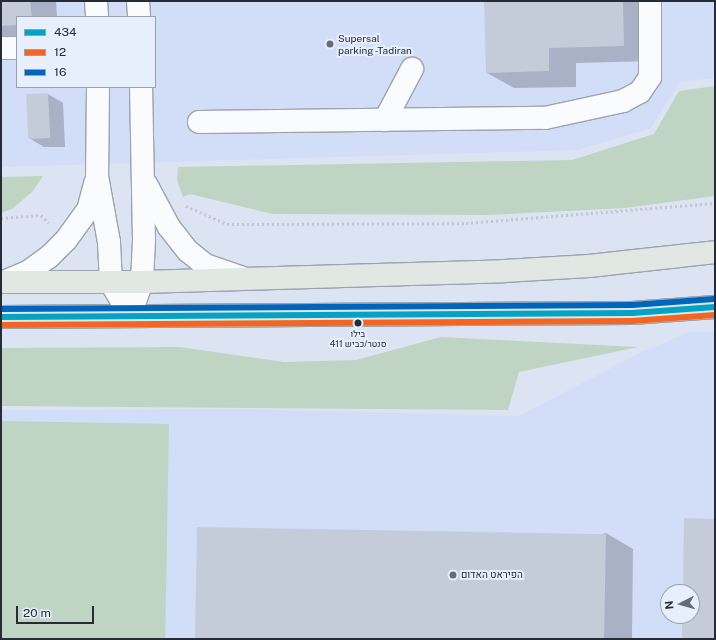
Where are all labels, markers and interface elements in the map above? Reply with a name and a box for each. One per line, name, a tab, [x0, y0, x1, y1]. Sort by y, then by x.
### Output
legend	[16, 16, 156, 88]
text: 434	[54, 25, 77, 39]
place label: Supersal parking -Tadiran	[338, 32, 413, 56]
marker: Supersal parking -Tadiran	[325, 39, 335, 49]
text: 12	[54, 45, 66, 59]
text: 16	[54, 65, 66, 79]
marker: בילו סנטר/כביש 411	[353, 318, 363, 328]
place label: בילו סנטר/כביש 411	[330, 329, 386, 350]
place label: הפיראט האדום	[461, 569, 523, 581]
marker: הפיראט האדום	[448, 570, 458, 580]
north arrow	[660, 584, 700, 624]
scale bar	[18, 598, 96, 624]
text: N	[663, 600, 675, 610]
text: 20 m	[23, 606, 51, 620]

